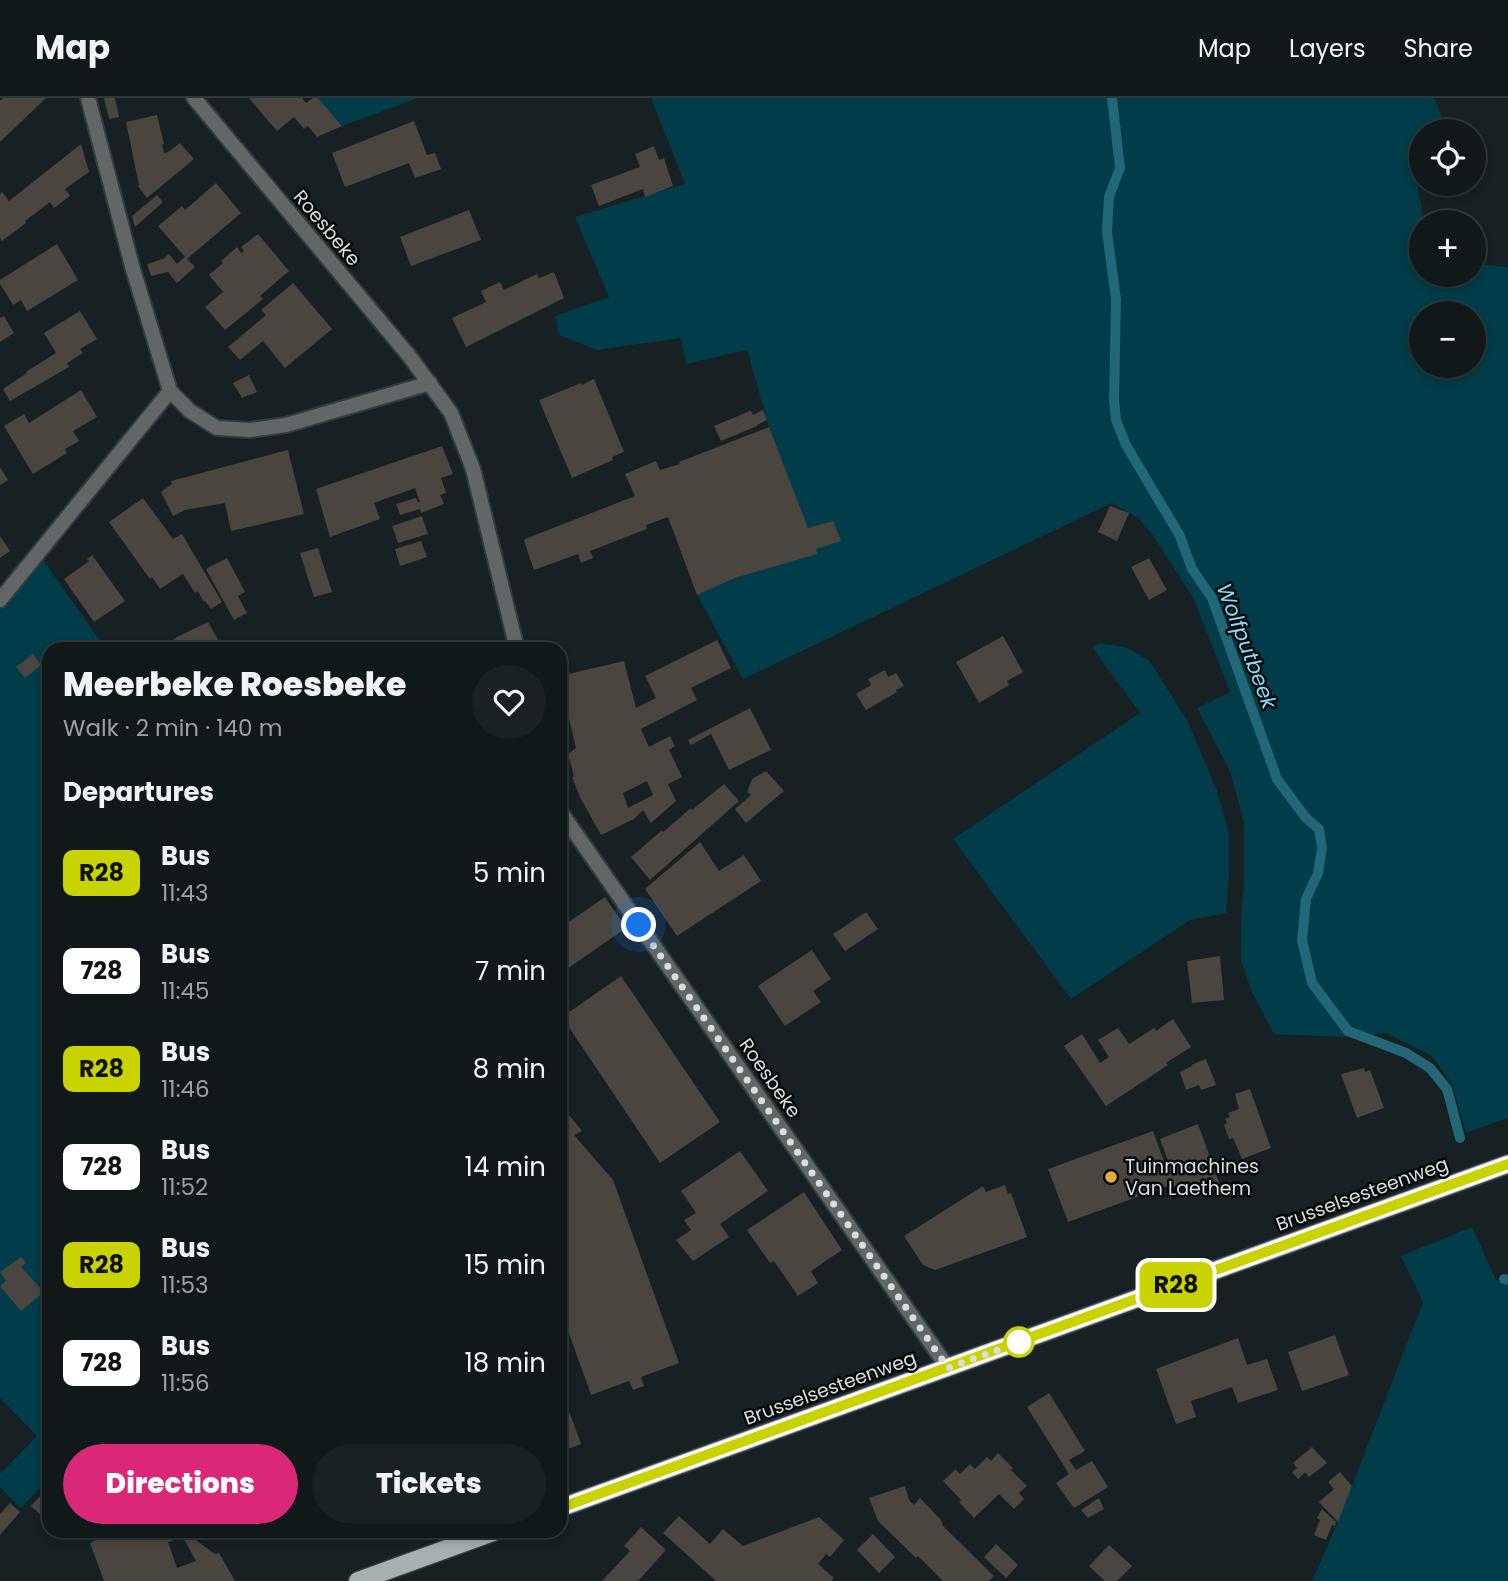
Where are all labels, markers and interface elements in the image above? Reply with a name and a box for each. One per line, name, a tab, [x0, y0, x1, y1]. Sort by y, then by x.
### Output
text: Map	[35, 24, 110, 71]
text: Map	[1198, 32, 1251, 65]
text: Layers	[1289, 32, 1365, 65]
text: Share	[1403, 32, 1473, 65]
map controls	[1409, 119, 1486, 378]
button: locate	[1409, 119, 1486, 196]
street label: Roesbeke	[287, 184, 367, 272]
button: +	[1409, 210, 1486, 287]
button: −	[1409, 301, 1486, 378]
water label: Wolfputbeek	[1210, 579, 1285, 714]
text: Meerbeke Roesbeke	[63, 661, 406, 708]
button: heart	[472, 665, 546, 739]
text: Walk · 2 min · 140 m	[63, 712, 282, 744]
text: Departures	[63, 774, 214, 810]
text: Bus	[161, 838, 210, 874]
text: 5 min	[473, 855, 546, 891]
text: R28	[79, 856, 124, 889]
text: 11:43	[161, 877, 209, 909]
your location	[621, 907, 656, 942]
text: Bus	[161, 936, 210, 972]
text: 7 min	[475, 953, 546, 989]
text: 728	[80, 954, 123, 987]
text: 11:45	[161, 975, 210, 1007]
street label: Roesbeke	[733, 1033, 807, 1123]
text: Bus	[161, 1034, 210, 1070]
text: 8 min	[473, 1051, 546, 1087]
text: R28	[79, 1052, 124, 1085]
text: 11:46	[161, 1073, 210, 1105]
text: Bus	[161, 1132, 210, 1168]
text: 14 min	[465, 1149, 546, 1185]
text: 728	[80, 1150, 123, 1183]
street label: Brusselsesteenweg	[1272, 1150, 1452, 1238]
place label: Tuinmachines Van Laethem	[1125, 1153, 1259, 1202]
marker: Tuinmachines Van Laethem	[1103, 1169, 1119, 1185]
text: 11:52	[161, 1171, 208, 1203]
text: Bus	[161, 1230, 210, 1266]
text: 15 min	[465, 1247, 546, 1283]
text: R28	[79, 1248, 124, 1281]
line badge: R28	[1136, 1262, 1216, 1308]
text: R28	[1154, 1268, 1198, 1301]
text: 11:53	[161, 1269, 209, 1301]
unlabelled marker	[1004, 1327, 1034, 1357]
text: Bus	[161, 1328, 210, 1364]
street label: Brusselsesteenweg	[740, 1344, 920, 1432]
text: 18 min	[465, 1345, 546, 1381]
text: 728	[80, 1346, 123, 1379]
text: 11:56	[161, 1367, 210, 1399]
button: Directions	[63, 1444, 298, 1524]
button: Tickets	[312, 1444, 546, 1524]

